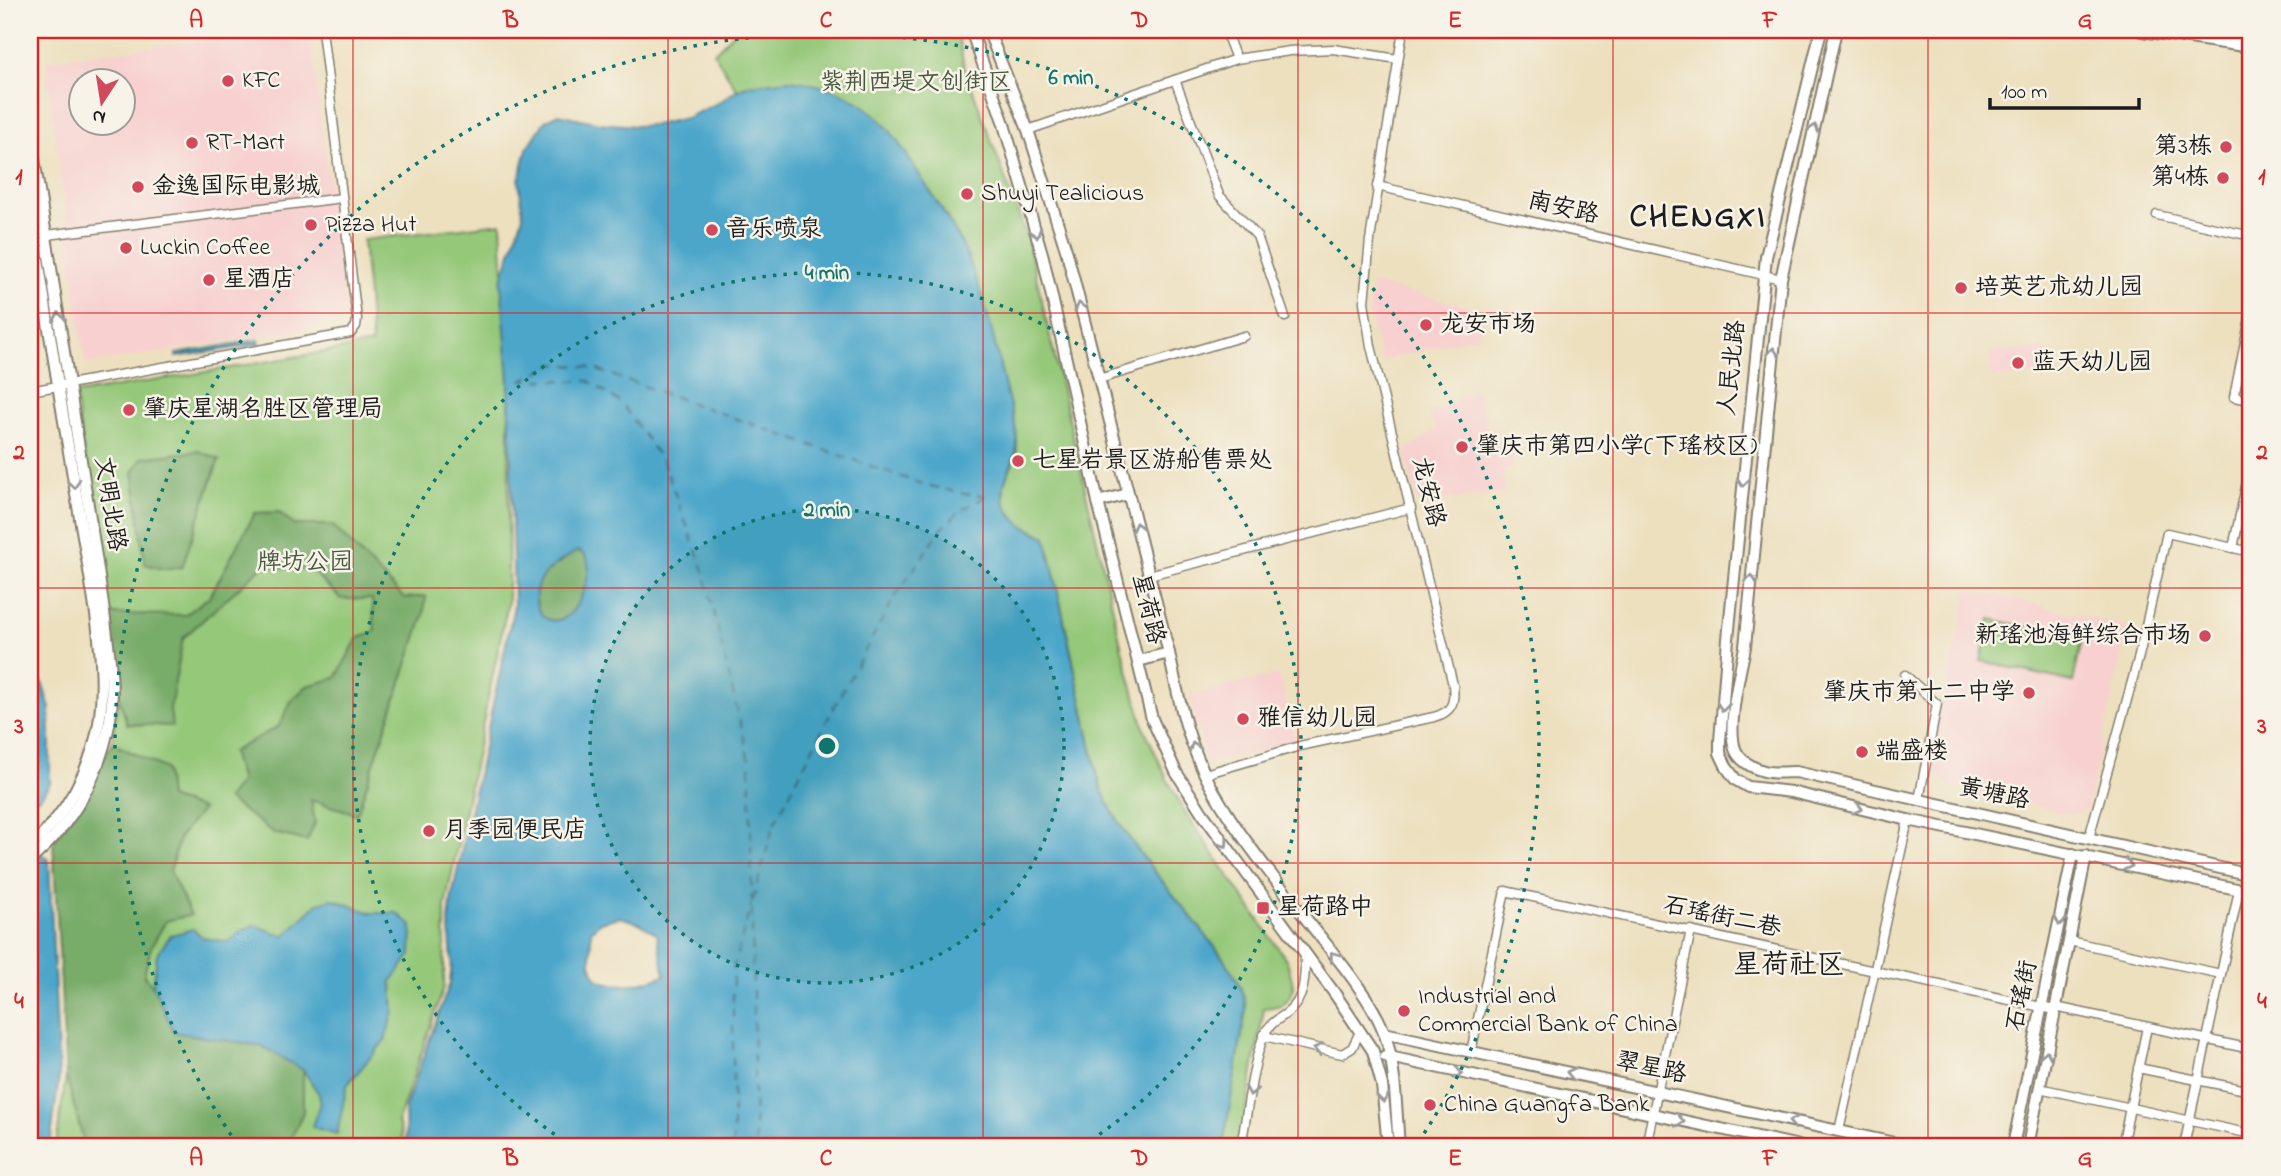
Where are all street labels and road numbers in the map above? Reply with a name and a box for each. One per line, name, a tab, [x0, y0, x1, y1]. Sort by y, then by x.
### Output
street label: 南安路	[1524, 184, 1602, 234]
street label: 人民北路	[1711, 318, 1755, 418]
street label: 龙安路	[1401, 453, 1453, 531]
street label: 文明北路	[84, 454, 134, 554]
street label: 星荷路	[1121, 570, 1173, 648]
street label: 黄塘路	[1955, 770, 2033, 820]
street label: 石瑶街二巷	[1660, 888, 1784, 948]
street label: 石瑶街	[1998, 957, 2048, 1035]
street label: 翠星路	[1612, 1044, 1690, 1094]

